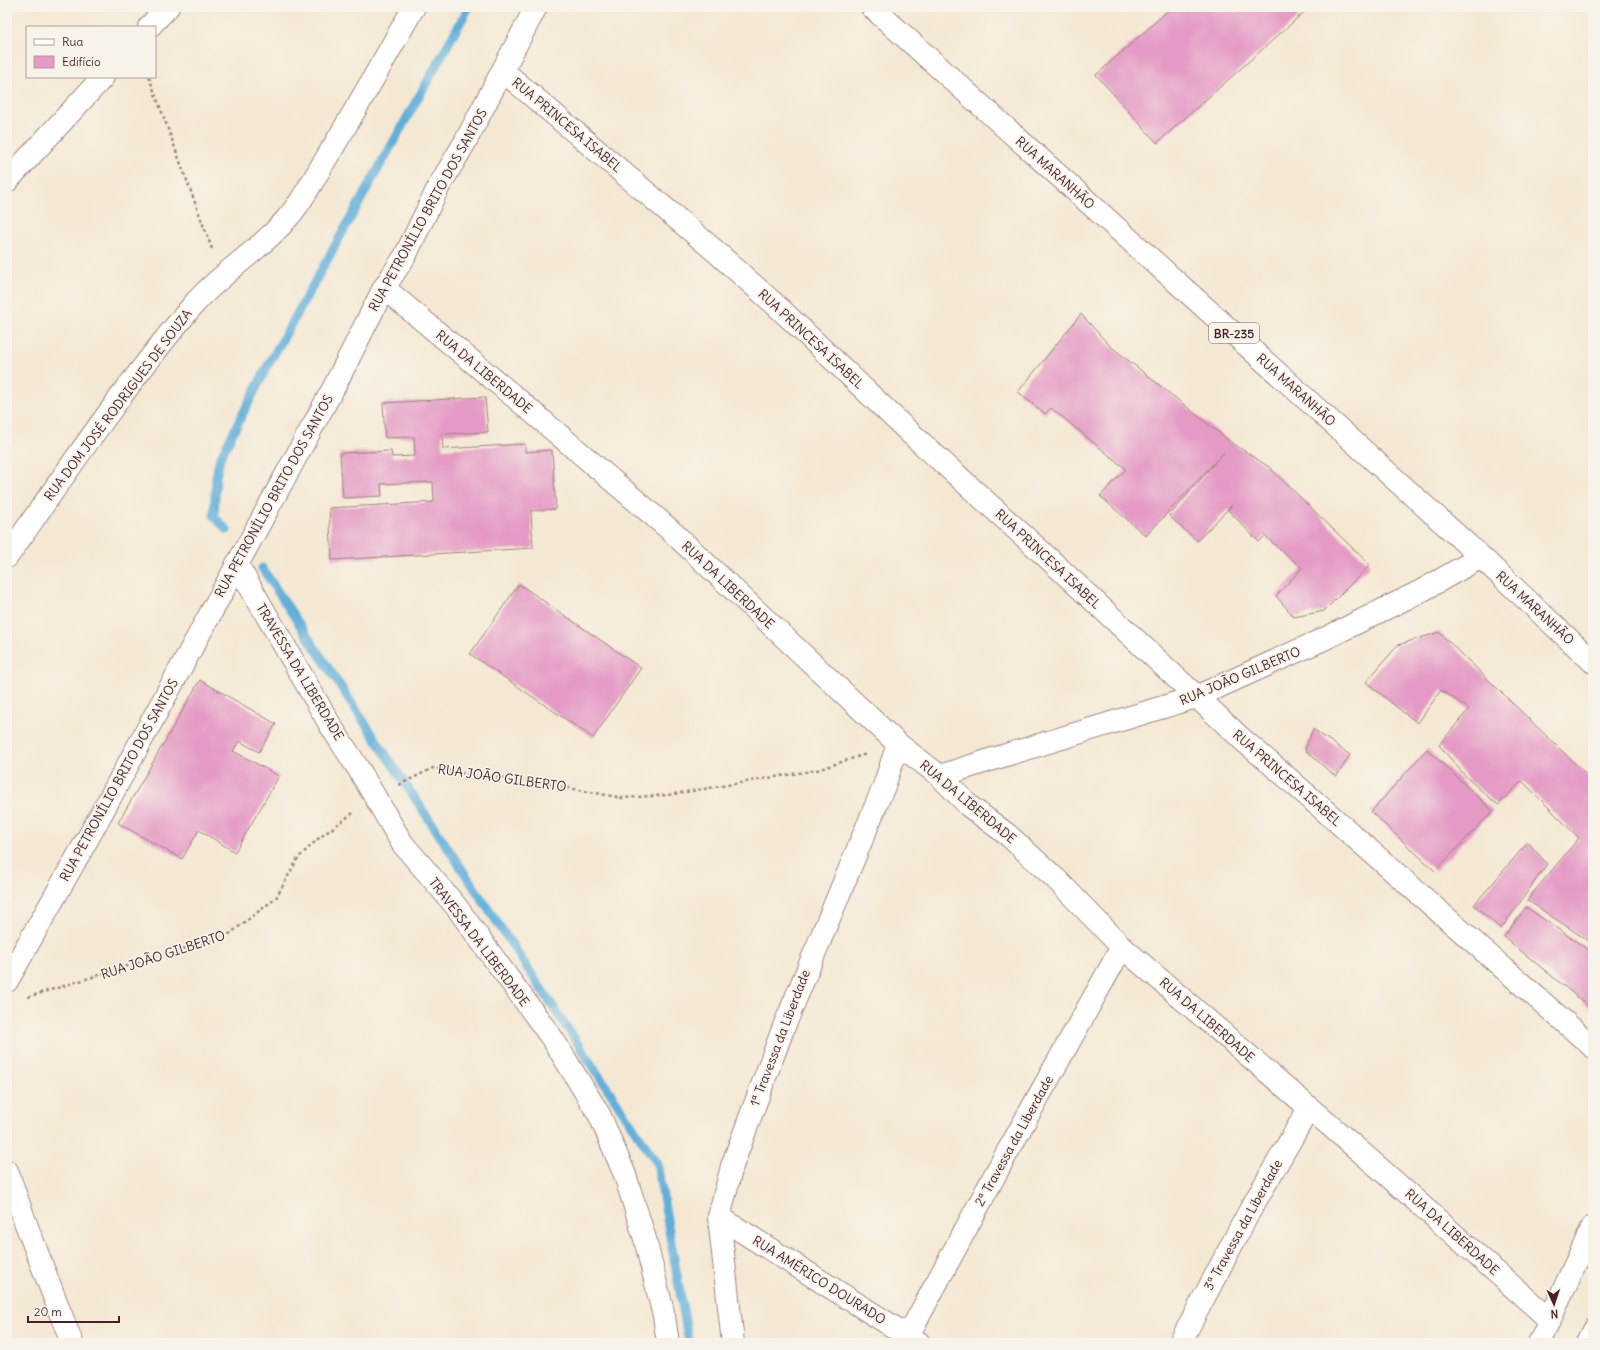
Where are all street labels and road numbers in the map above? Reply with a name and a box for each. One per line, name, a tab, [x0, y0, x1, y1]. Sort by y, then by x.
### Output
street label: RUA PRINCESA ISABEL	[509, 74, 625, 176]
street label: RUA PETRONÍLIO BRITO DOS SANTOS	[364, 105, 491, 314]
street label: RUA MARANHÃO	[1012, 133, 1098, 213]
street label: RUA PRINCESA ISABEL	[755, 286, 867, 392]
street label: RUA DOM JOSÉ RODRIGUES DE SOUZA	[40, 305, 196, 504]
road number: BR-235	[1209, 323, 1259, 343]
street label: RUA DA LIBERDADE	[432, 327, 536, 418]
street label: RUA MARANHÃO	[1253, 350, 1339, 430]
street label: RUA PETRONÍLIO BRITO DOS SANTOS	[210, 391, 337, 600]
street label: RUA PRINCESA ISABEL	[992, 506, 1104, 612]
street label: RUA DA LIBERDADE	[678, 538, 778, 633]
street label: RUA MARANHÃO	[1492, 567, 1578, 649]
street label: TRAVESSA DA LIBERDADE	[252, 600, 348, 744]
street label: RUA JOÃO GILBERTO	[1177, 643, 1303, 709]
street label: RUA PETRONÍLIO BRITO DOS SANTOS	[55, 675, 182, 884]
street label: RUA PRINCESA ISABEL	[1229, 726, 1345, 830]
street label: RUA DA LIBERDADE	[916, 757, 1020, 848]
street label: RUA JOÃO GILBERTO	[437, 761, 567, 795]
street label: TRAVESSA DA LIBERDADE	[425, 874, 533, 1010]
street label: RUA JOÃO GILBERTO	[99, 927, 227, 983]
street label: 1ª Travessa da Liberdade	[746, 967, 814, 1109]
street label: RUA DA LIBERDADE	[1156, 974, 1258, 1066]
street label: 2ª Travessa da Liberdade	[971, 1073, 1057, 1209]
street label: 3ª Travessa da Liberdade	[1200, 1157, 1286, 1293]
street label: RUA DA LIBERDADE	[1401, 1185, 1503, 1279]
street label: RUA AMÉRICO DOURADO	[749, 1231, 889, 1328]

